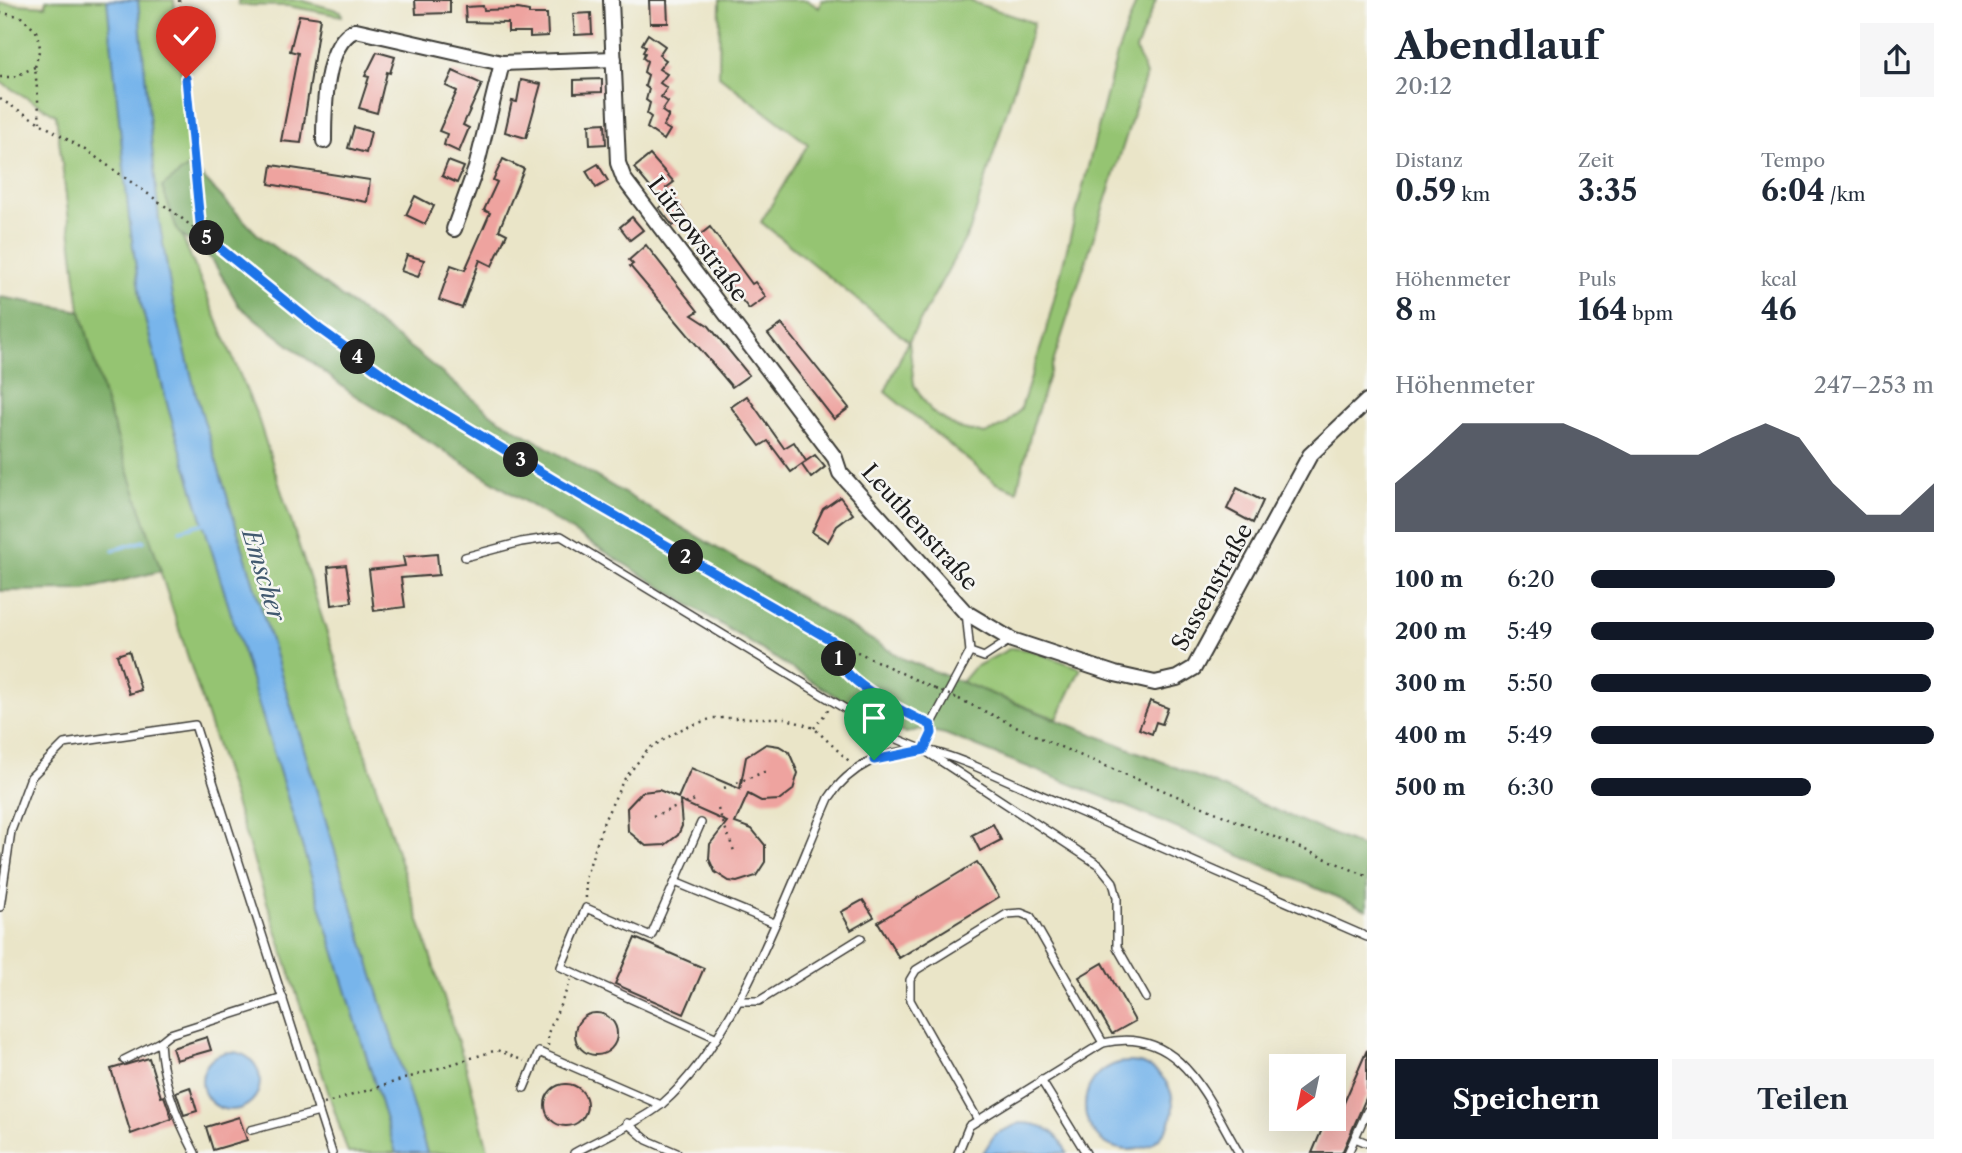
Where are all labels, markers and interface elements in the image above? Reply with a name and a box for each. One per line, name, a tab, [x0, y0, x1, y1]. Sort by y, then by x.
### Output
pin	[156, 6, 216, 78]
icon: check	[167, 17, 205, 55]
text: Abendlauf	[1395, 22, 1600, 69]
button: share	[1860, 23, 1934, 97]
text: 20:12	[1395, 72, 1452, 100]
text: Distanz	[1395, 149, 1463, 172]
text: Zeit	[1578, 149, 1614, 172]
text: Tempo	[1761, 149, 1825, 172]
street label: Lützowstraße	[642, 171, 754, 307]
text: 0.59	[1395, 172, 1457, 209]
text: 3:35	[1578, 172, 1637, 209]
text: 6:04	[1761, 172, 1825, 209]
text: km	[1457, 183, 1490, 206]
text: /km	[1825, 183, 1865, 206]
pin: 5	[190, 220, 224, 256]
text: 5	[201, 226, 212, 249]
text: Höhenmeter	[1395, 268, 1511, 291]
text: Puls	[1578, 268, 1616, 291]
text: kcal	[1761, 268, 1797, 291]
text: 8	[1395, 291, 1413, 328]
text: 164	[1578, 291, 1627, 328]
text: 46	[1761, 291, 1797, 328]
text: m	[1413, 302, 1436, 325]
text: bpm	[1627, 302, 1673, 325]
pin: 4	[340, 340, 376, 374]
text: 4	[352, 345, 363, 368]
text: Höhenmeter	[1395, 371, 1535, 399]
text: 247–253 m	[1814, 371, 1934, 399]
pin: 3	[504, 442, 538, 477]
text: 3	[515, 448, 526, 471]
street label: Leuthenstraße	[856, 458, 984, 596]
street label: Sassenstraße	[1165, 518, 1259, 656]
water label: Emscher	[236, 524, 292, 626]
pin: 2	[668, 540, 704, 574]
text: 2	[680, 545, 691, 568]
text: 100 m	[1395, 565, 1463, 593]
text: 6:20	[1507, 565, 1555, 593]
text: 200 m	[1395, 617, 1467, 645]
text: 5:49	[1507, 617, 1553, 645]
pin: 1	[822, 642, 856, 676]
text: 1	[834, 647, 843, 670]
text: 300 m	[1395, 669, 1466, 697]
text: 5:50	[1507, 669, 1553, 697]
pin	[844, 688, 904, 760]
icon: arrive	[855, 699, 893, 737]
text: 400 m	[1395, 721, 1467, 749]
text: 5:49	[1507, 721, 1553, 749]
text: 500 m	[1395, 773, 1466, 801]
text: 6:30	[1507, 773, 1554, 801]
north arrow	[1269, 1054, 1346, 1130]
map controls	[1269, 1054, 1346, 1131]
button: Speichern	[1395, 1059, 1658, 1139]
button: Teilen	[1672, 1059, 1934, 1139]

